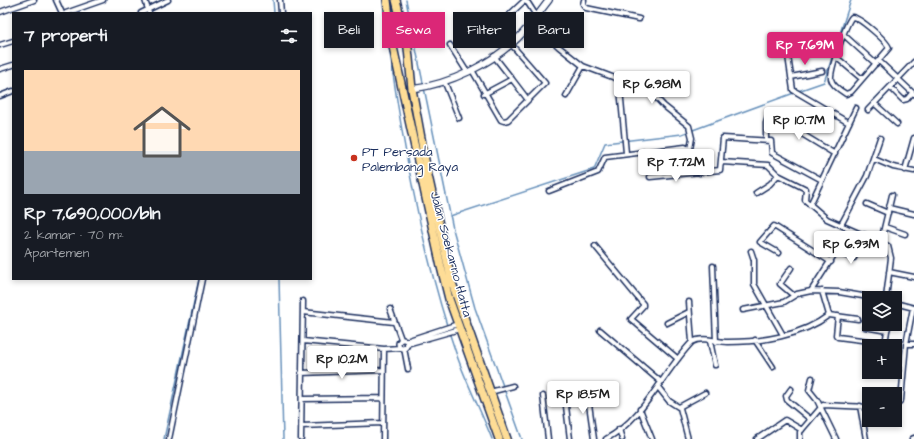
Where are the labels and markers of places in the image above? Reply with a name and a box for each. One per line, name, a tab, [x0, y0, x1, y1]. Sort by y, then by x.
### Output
pin: Rp 7.69M	[764, 32, 846, 66]
pin: Rp 6.98M	[611, 71, 693, 105]
pin: Rp 10.7M	[758, 107, 840, 141]
place label: PT Persada Palembang Raya	[362, 143, 458, 177]
pin: Rp 7.72M	[635, 149, 717, 183]
marker: PT Persada Palembang Raya	[349, 153, 359, 163]
pin: Rp 6.93M	[810, 231, 892, 265]
pin: Rp 10.2M	[301, 346, 383, 380]
pin: Rp 18.5M	[542, 381, 624, 415]

